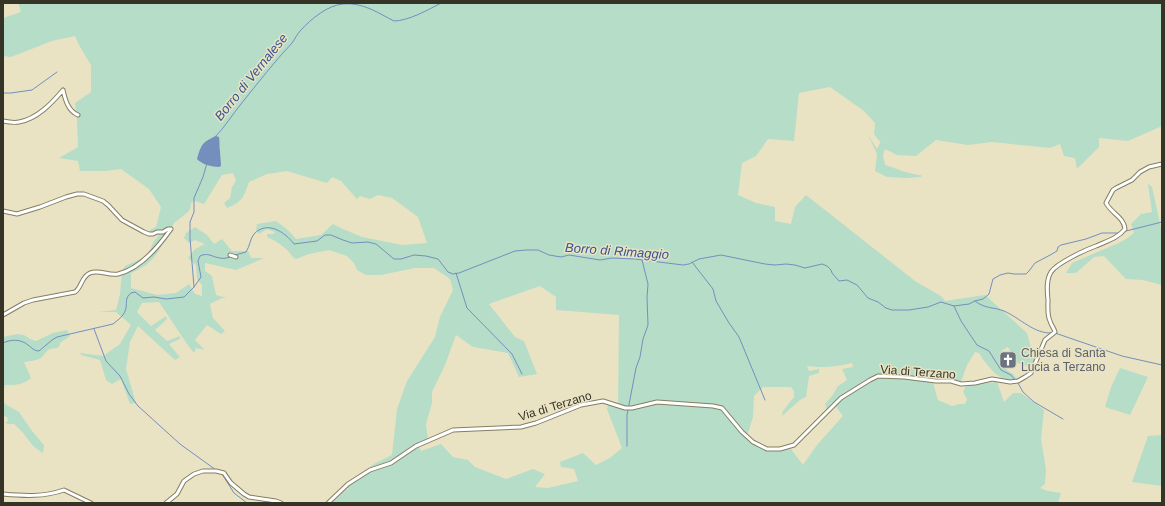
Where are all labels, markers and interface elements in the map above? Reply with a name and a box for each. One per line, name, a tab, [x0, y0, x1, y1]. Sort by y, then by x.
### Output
water label: Borro di Vernalese	[211, 31, 291, 123]
water label: Borro di Rimaggio	[565, 240, 669, 262]
place label: Chiesa di Santa Lucia a Terzano	[1021, 346, 1106, 374]
church icon: Chiesa di Santa Lucia a Terzano	[998, 350, 1018, 370]
street label: Via di Terzano	[880, 362, 957, 382]
street label: Via di Terzano	[517, 388, 594, 424]

